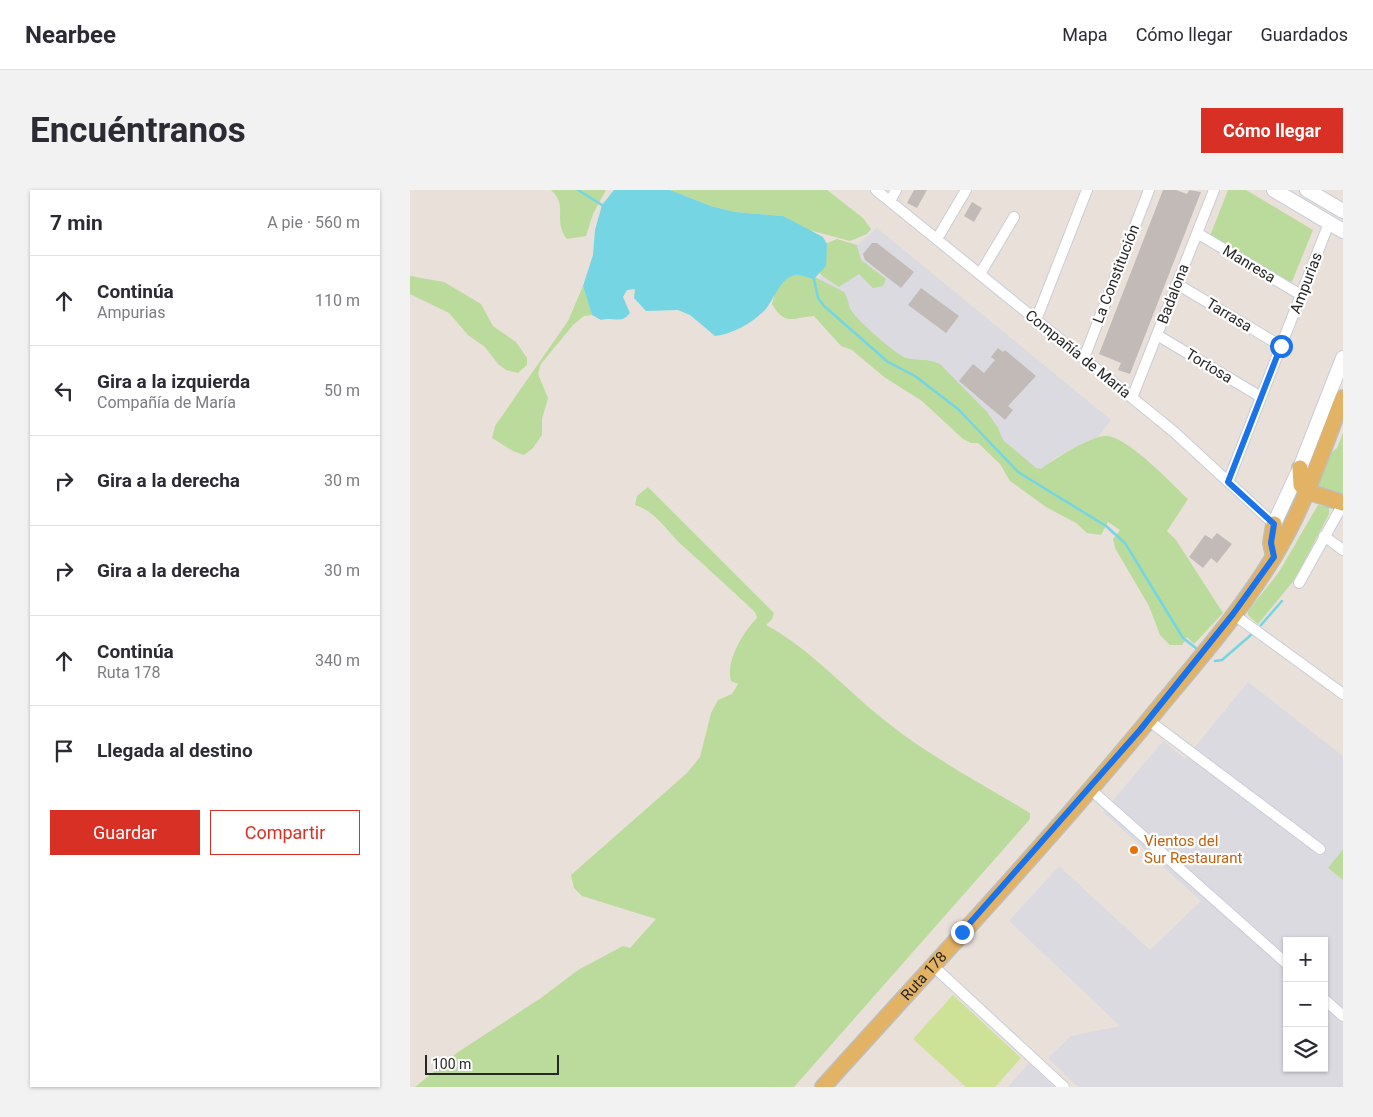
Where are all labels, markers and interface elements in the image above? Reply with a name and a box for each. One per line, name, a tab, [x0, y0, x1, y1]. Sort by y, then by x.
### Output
text: Nearbee	[25, 21, 116, 49]
text: Mapa	[1062, 24, 1108, 45]
text: Cómo llegar	[1136, 24, 1232, 45]
text: Guardados	[1260, 24, 1348, 45]
button: Cómo llegar	[1201, 108, 1343, 153]
text: Encuéntranos	[30, 110, 246, 151]
text: 7 min	[50, 211, 103, 235]
text: A pie · 560 m	[267, 213, 360, 232]
street label: La Constitución	[1089, 222, 1143, 326]
street label: Manresa	[1219, 241, 1279, 287]
street label: Ampurias	[1286, 250, 1326, 316]
street label: Badalona	[1153, 261, 1193, 327]
text: Continúa	[97, 280, 174, 303]
icon: ahead	[50, 287, 78, 315]
text: 110 m	[315, 291, 360, 310]
street label: Tarrasa	[1203, 294, 1255, 336]
text: Ampurias	[97, 303, 166, 322]
street label: Compañía de María	[1022, 306, 1134, 402]
route start	[1270, 335, 1293, 358]
street label: Tortosa	[1182, 345, 1236, 387]
text: Gira a la izquierda	[97, 370, 250, 393]
icon: left	[50, 377, 78, 405]
text: 50 m	[324, 381, 360, 400]
text: Compañía de María	[97, 393, 236, 412]
icon: right	[50, 467, 78, 495]
text: Gira a la derecha	[97, 469, 240, 492]
text: 30 m	[324, 471, 360, 490]
icon: right	[50, 557, 78, 585]
text: Gira a la derecha	[97, 559, 240, 582]
text: 30 m	[324, 561, 360, 580]
text: Continúa	[97, 640, 174, 663]
icon: ahead	[50, 647, 78, 675]
text: 340 m	[315, 651, 360, 670]
text: Ruta 178	[97, 663, 161, 682]
icon: arrive	[50, 737, 78, 765]
text: Llegada al destino	[97, 739, 253, 762]
button: Guardar	[50, 810, 200, 855]
button: Compartir	[210, 810, 360, 855]
place label: Vientos del Sur Restaurant	[1144, 832, 1242, 867]
marker: Vientos del Sur Restaurant	[1128, 844, 1140, 856]
route end	[951, 921, 974, 944]
map controls	[1283, 937, 1328, 1072]
button: +	[1283, 937, 1328, 982]
street label: Ruta 178	[897, 948, 951, 1004]
button: −	[1283, 982, 1328, 1027]
button: layers	[1283, 1027, 1328, 1072]
scale bar	[425, 1052, 559, 1075]
text: 100 m	[432, 1056, 471, 1072]

